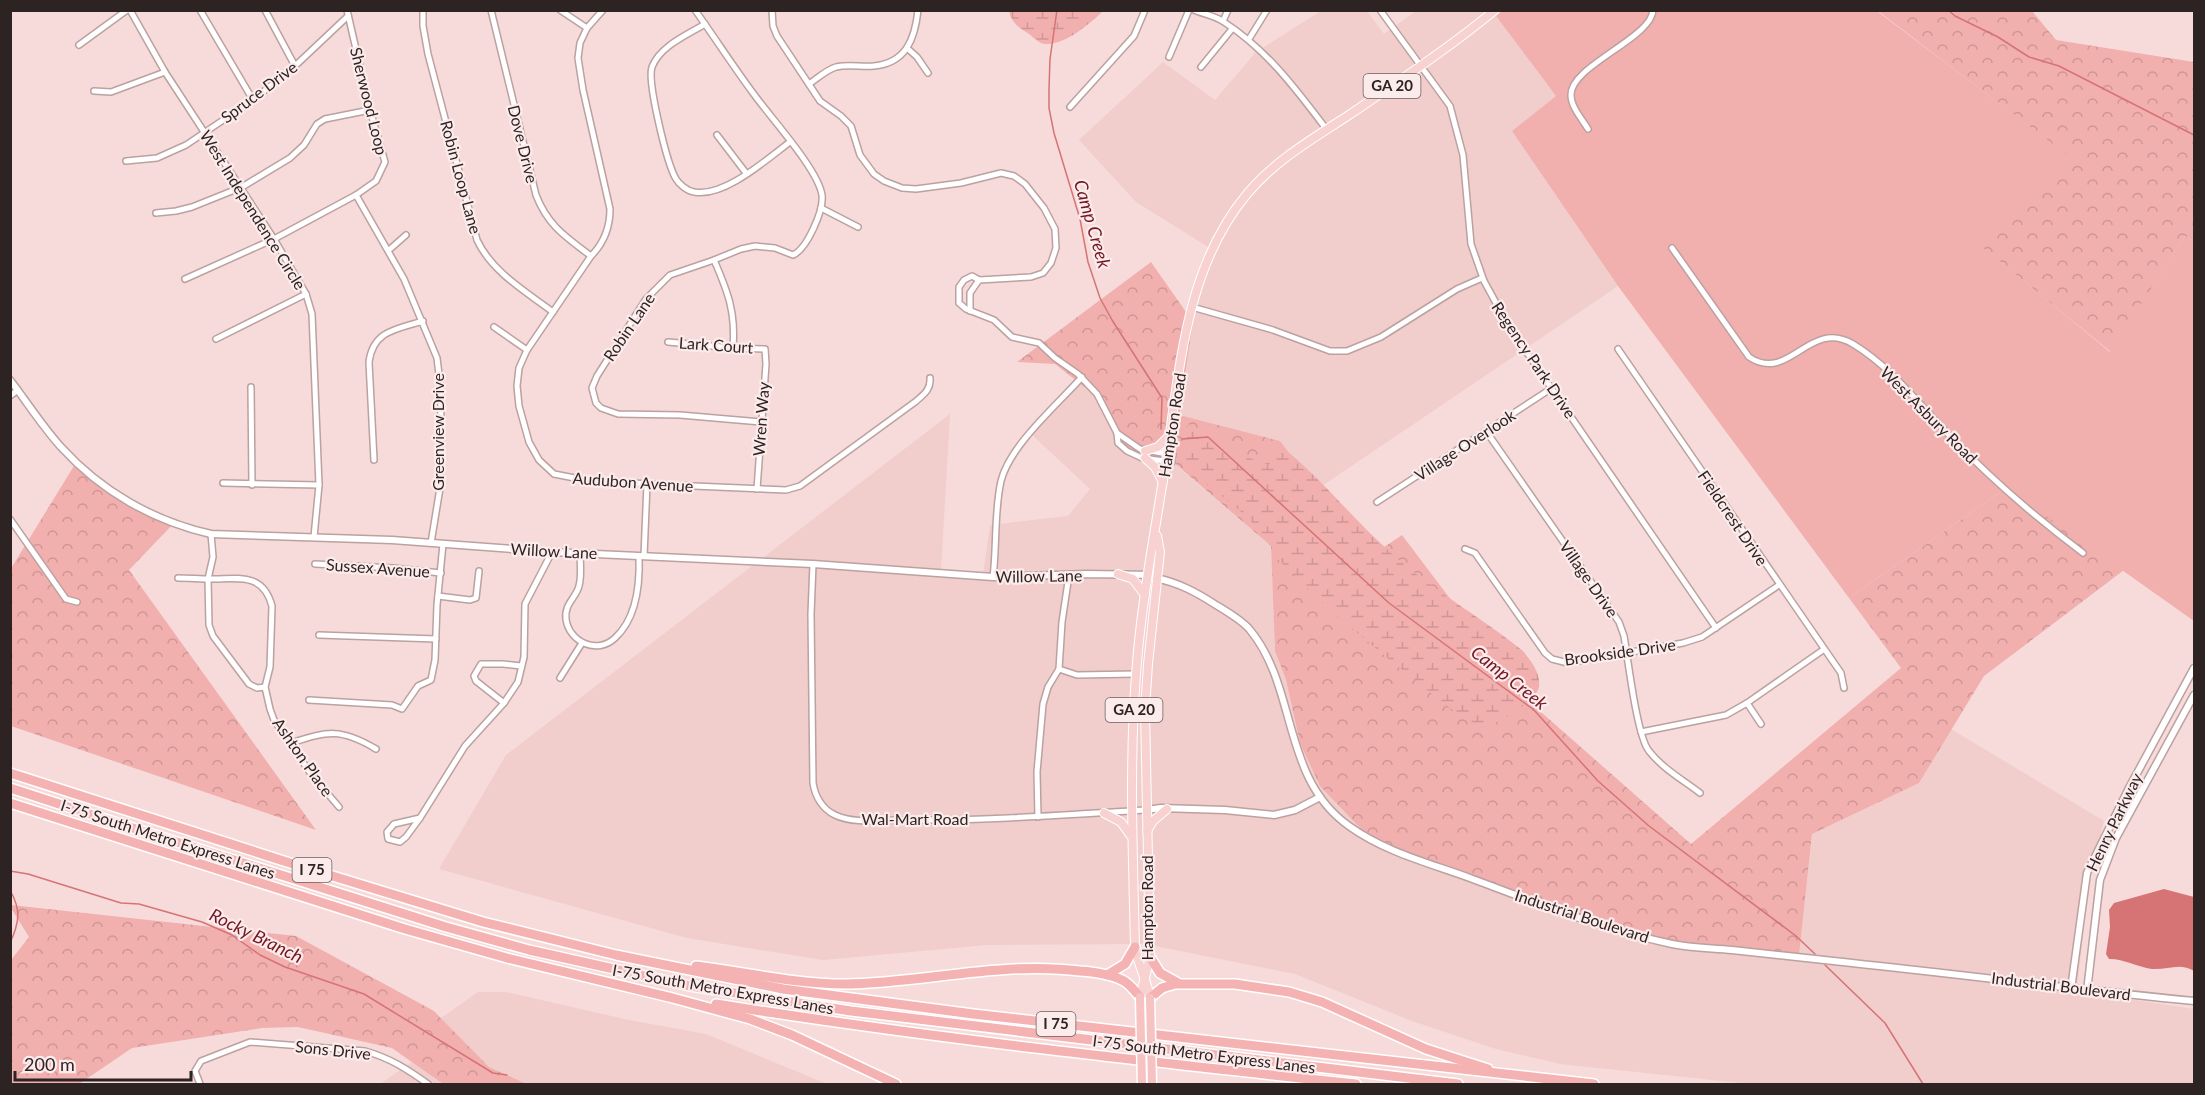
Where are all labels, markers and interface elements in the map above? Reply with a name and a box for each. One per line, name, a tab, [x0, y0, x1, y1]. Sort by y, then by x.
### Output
street label: Sherwood Loop	[347, 45, 392, 157]
street label: Spruce Drive	[217, 57, 301, 126]
road number: GA 20	[1364, 74, 1420, 98]
street label: Dove Drive	[505, 103, 542, 185]
street label: Robin Loop Lane	[437, 118, 486, 236]
street label: West Independence Circle	[197, 127, 310, 293]
water label: Camp Creek	[1070, 177, 1116, 271]
street label: Robin Lane	[599, 289, 658, 364]
street label: Regency Park Drive	[1488, 298, 1580, 422]
street label: Lark Court	[678, 332, 754, 357]
street label: West Asbury Road	[1877, 362, 1982, 467]
street label: Hampton Road	[1154, 371, 1189, 478]
street label: Greenview Drive	[428, 373, 447, 491]
street label: Wren Way	[748, 380, 773, 457]
street label: Village Overlook	[1411, 405, 1519, 484]
street label: Fieldcrest Drive	[1695, 467, 1772, 569]
street label: Audubon Avenue	[572, 468, 694, 495]
street label: Village Drive	[1556, 537, 1623, 621]
street label: Willow Lane	[510, 539, 598, 562]
street label: Sussex Avenue	[325, 554, 431, 581]
street label: Willow Lane	[995, 565, 1083, 586]
street label: Brookside Drive	[1563, 634, 1677, 669]
water label: Camp Creek	[1467, 641, 1553, 714]
road number: GA 20	[1106, 698, 1162, 722]
street label: Ashton Place	[269, 714, 337, 800]
street label: Henry Parkway	[2082, 769, 2146, 874]
street label: I-75 South Metro Express Lanes	[59, 795, 278, 882]
street label: Wal-Mart Road	[861, 809, 969, 828]
street label: Hampton Road	[1137, 855, 1156, 961]
road number: I 75	[292, 858, 332, 882]
street label: Industrial Boulevard	[1513, 885, 1652, 946]
water label: Rocky Branch	[206, 903, 307, 967]
street label: I-75 South Metro Express Lanes	[611, 960, 835, 1017]
street label: Industrial Boulevard	[1990, 968, 2132, 1003]
road number: I 75	[1036, 1012, 1076, 1036]
street label: I-75 South Metro Express Lanes	[1092, 1030, 1317, 1077]
street label: Sons Drive	[294, 1036, 372, 1063]
scale bar	[15, 1044, 190, 1082]
text: 200 m	[24, 1053, 75, 1075]

